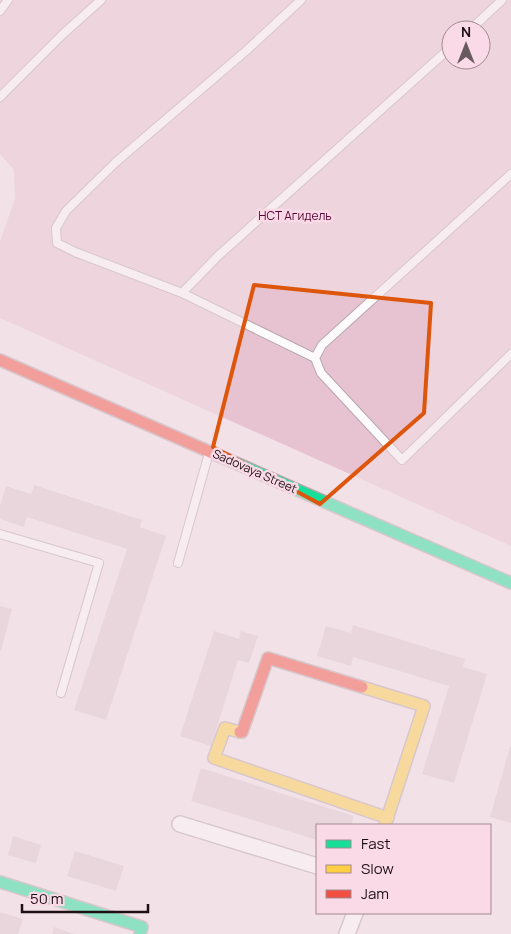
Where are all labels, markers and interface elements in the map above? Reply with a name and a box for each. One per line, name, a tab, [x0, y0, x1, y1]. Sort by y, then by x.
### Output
north arrow	[441, 20, 491, 70]
text: N	[461, 22, 471, 41]
park label: НСТ Агидель	[258, 207, 332, 224]
street label: Sadovaya Street	[210, 445, 300, 497]
legend	[316, 824, 491, 914]
text: Fast	[361, 833, 390, 854]
text: Slow	[361, 858, 394, 879]
scale bar	[22, 882, 149, 914]
text: Jam	[361, 883, 389, 904]
text: 50 m	[30, 888, 64, 909]

